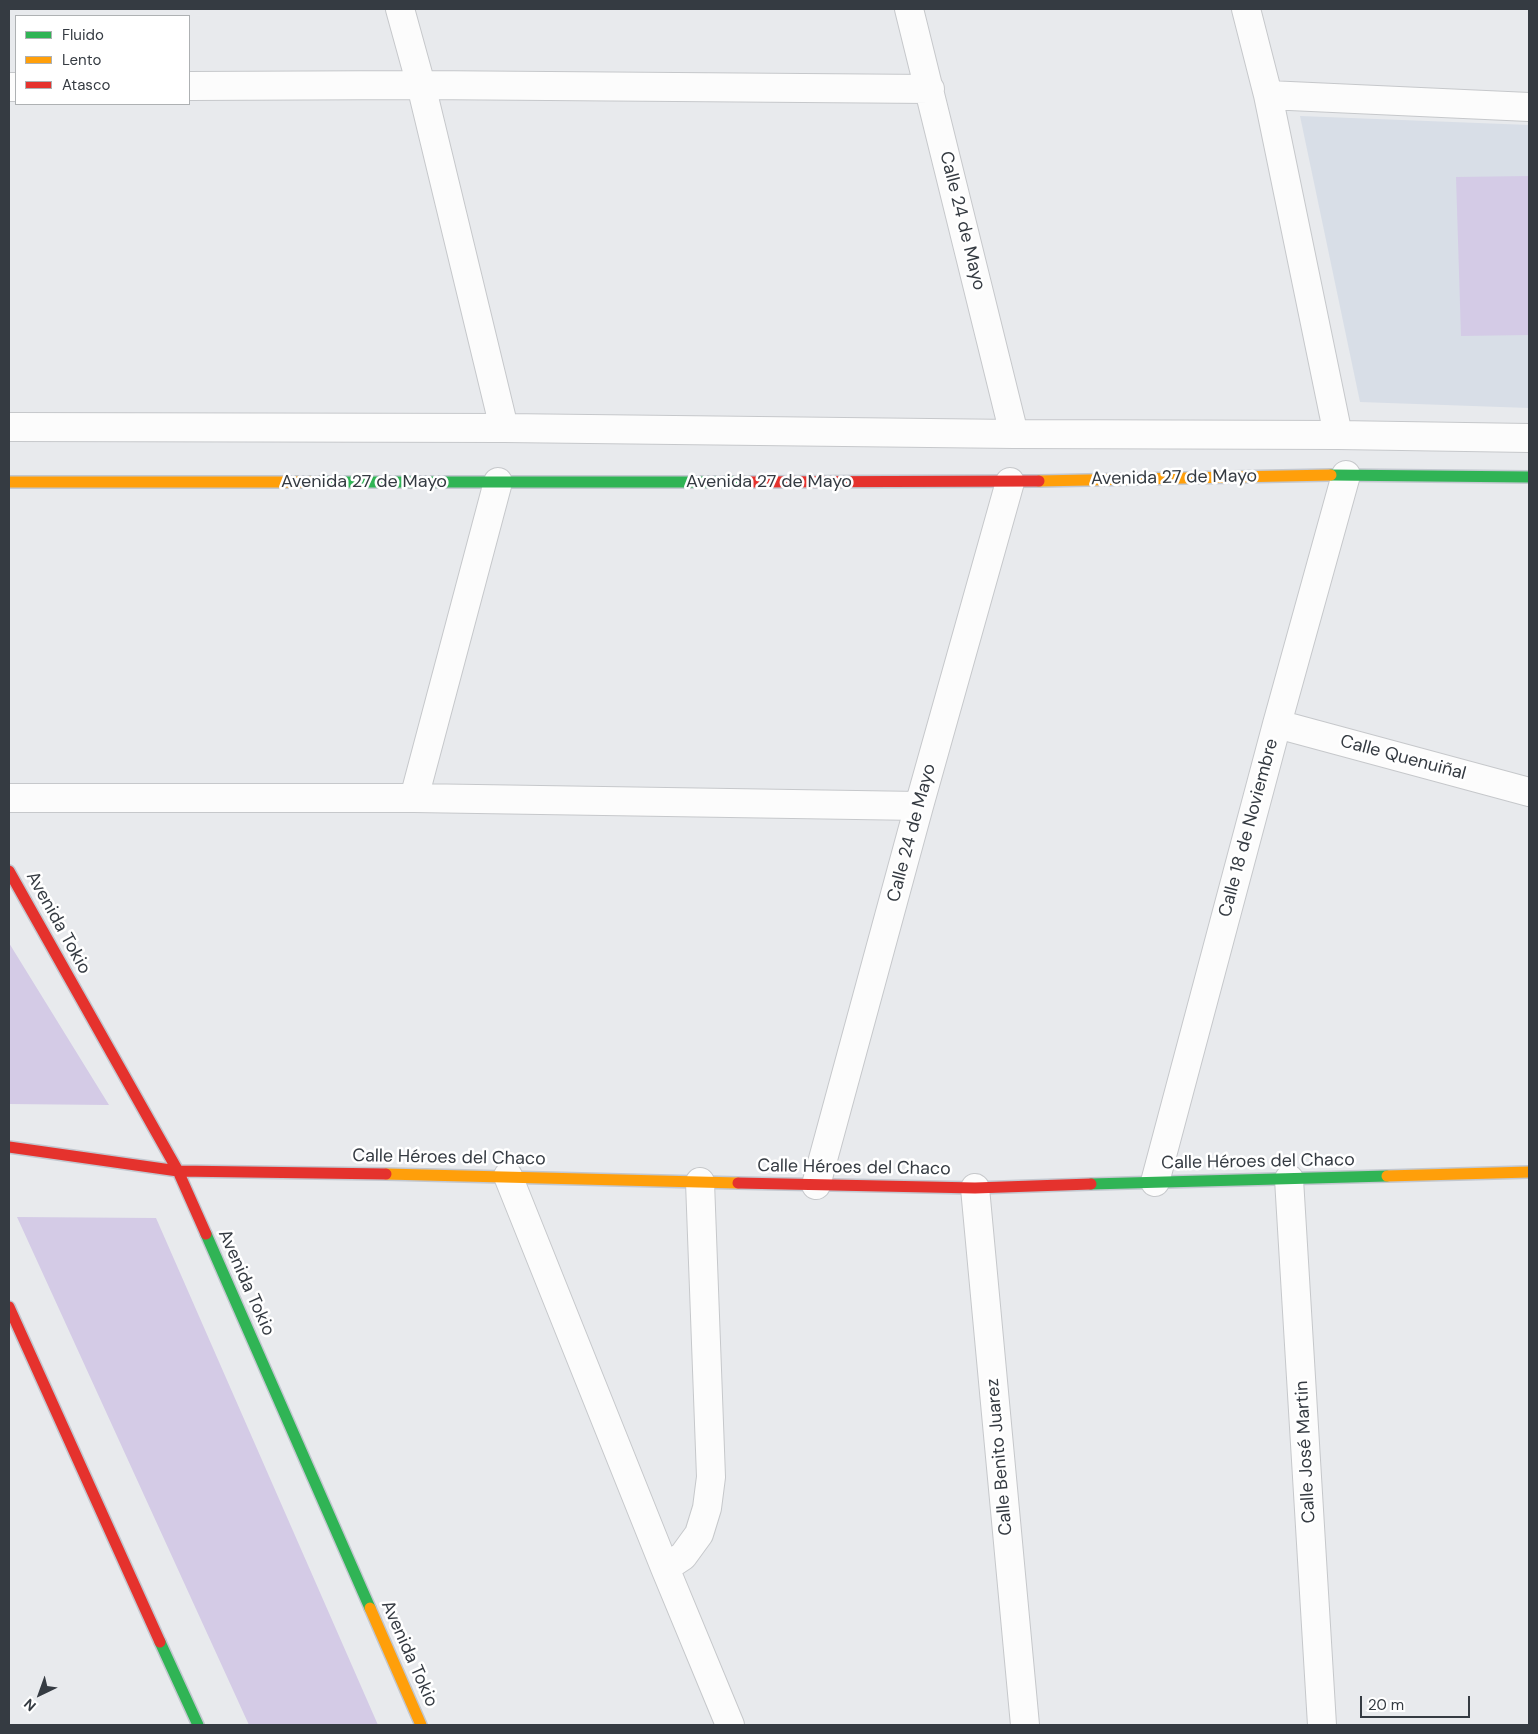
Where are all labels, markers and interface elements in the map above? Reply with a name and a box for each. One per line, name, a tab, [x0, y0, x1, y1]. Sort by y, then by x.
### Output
legend	[15, 15, 190, 105]
text: Fluido	[62, 25, 104, 45]
text: Lento	[62, 50, 101, 70]
text: Atasco	[62, 75, 110, 95]
street label: Calle 24 de Mayo	[934, 149, 990, 293]
street label: Avenida 27 de Mayo	[1091, 466, 1257, 490]
street label: Avenida 27 de Mayo	[281, 471, 447, 493]
street label: Avenida 27 de Mayo	[686, 471, 852, 493]
street label: Calle Quenuiñal	[1338, 731, 1468, 785]
street label: Calle 18 de Noviembre	[1215, 736, 1283, 920]
street label: Calle 24 de Mayo	[883, 761, 941, 905]
street label: Avenida Tokio	[21, 868, 95, 978]
street label: Calle Héroes del Chaco	[352, 1146, 546, 1170]
street label: Calle Héroes del Chaco	[1161, 1150, 1355, 1174]
street label: Calle Héroes del Chaco	[757, 1156, 951, 1180]
street label: Avenida Tokio	[213, 1227, 279, 1339]
street label: Calle Benito Juarez	[982, 1378, 1018, 1536]
street label: Calle José Martin	[1291, 1380, 1321, 1524]
street label: Avenida Tokio	[376, 1598, 442, 1710]
north arrow	[15, 1669, 65, 1719]
scale bar	[1363, 1686, 1473, 1718]
text: N	[20, 1695, 40, 1715]
text: 20 m	[1368, 1695, 1404, 1715]

